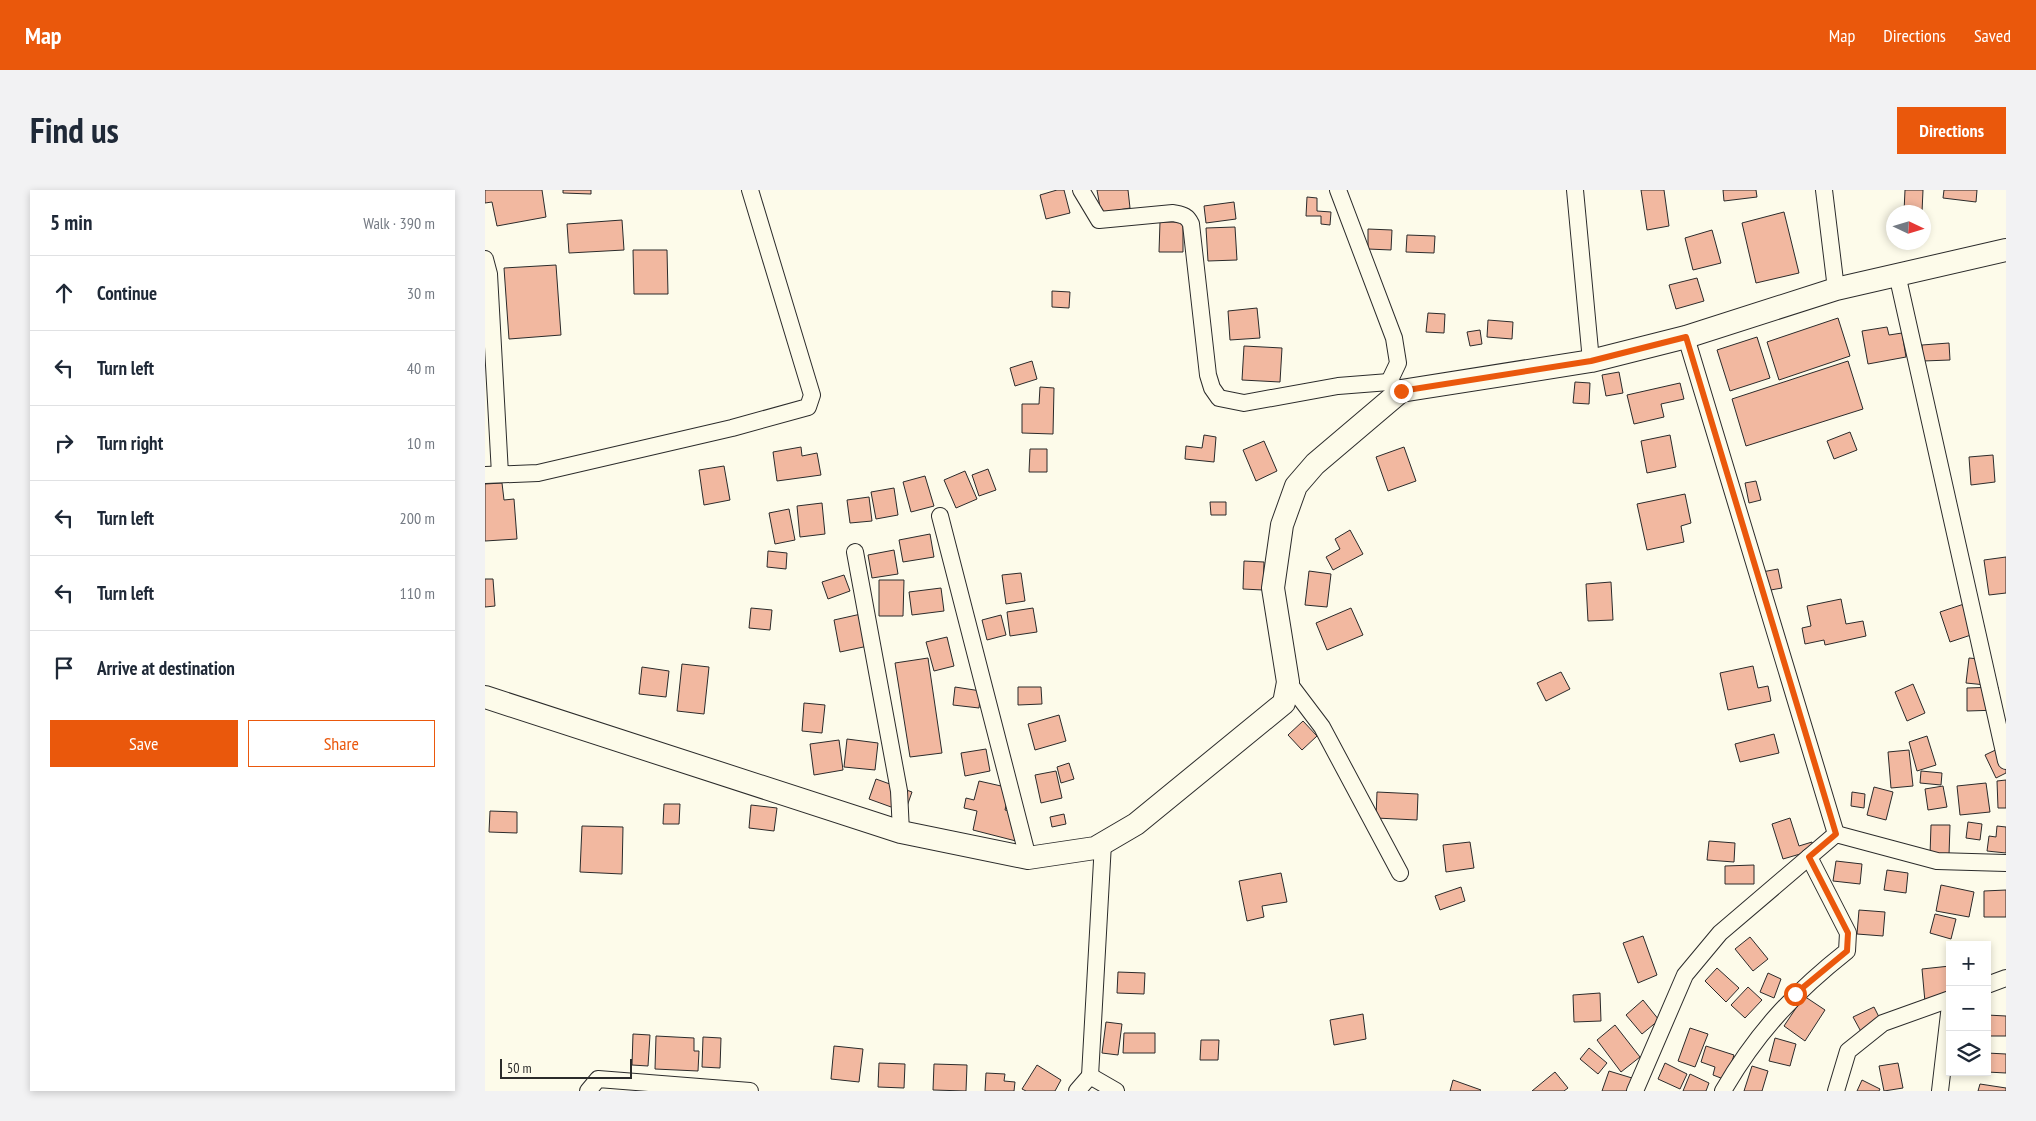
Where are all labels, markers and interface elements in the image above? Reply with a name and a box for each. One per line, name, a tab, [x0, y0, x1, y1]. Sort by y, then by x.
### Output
text: Map	[25, 20, 62, 51]
text: Map	[1829, 24, 1855, 47]
text: Directions	[1883, 24, 1946, 47]
text: Saved	[1974, 24, 2011, 47]
text: Find us	[30, 107, 119, 153]
button: Directions	[1897, 107, 2006, 154]
north arrow	[1886, 205, 1931, 250]
text: 5 min	[50, 209, 92, 236]
text: Walk · 390 m	[363, 213, 435, 233]
icon: ahead	[50, 279, 78, 307]
text: Continue	[97, 281, 157, 305]
text: 30 m	[407, 283, 435, 303]
icon: left	[50, 354, 78, 382]
text: Turn left	[97, 356, 154, 380]
text: 40 m	[407, 358, 435, 378]
route end	[1390, 380, 1413, 403]
icon: right	[50, 429, 78, 457]
text: Turn right	[97, 431, 163, 455]
text: 10 m	[407, 433, 435, 453]
icon: left	[50, 504, 78, 532]
text: Turn left	[97, 506, 154, 530]
text: 200 m	[400, 508, 435, 528]
icon: left	[50, 579, 78, 607]
text: Turn left	[97, 581, 154, 605]
text: 110 m	[400, 583, 435, 603]
icon: arrive	[50, 654, 78, 682]
text: Arrive at destination	[97, 656, 235, 680]
button: Save	[50, 720, 238, 767]
button: Share	[248, 720, 435, 767]
map controls	[1946, 941, 1991, 1076]
button: +	[1946, 941, 1991, 986]
route start	[1784, 983, 1807, 1006]
button: −	[1946, 986, 1991, 1031]
button: layers	[1946, 1031, 1991, 1076]
scale bar	[500, 1056, 633, 1079]
text: 50 m	[507, 1059, 532, 1077]

